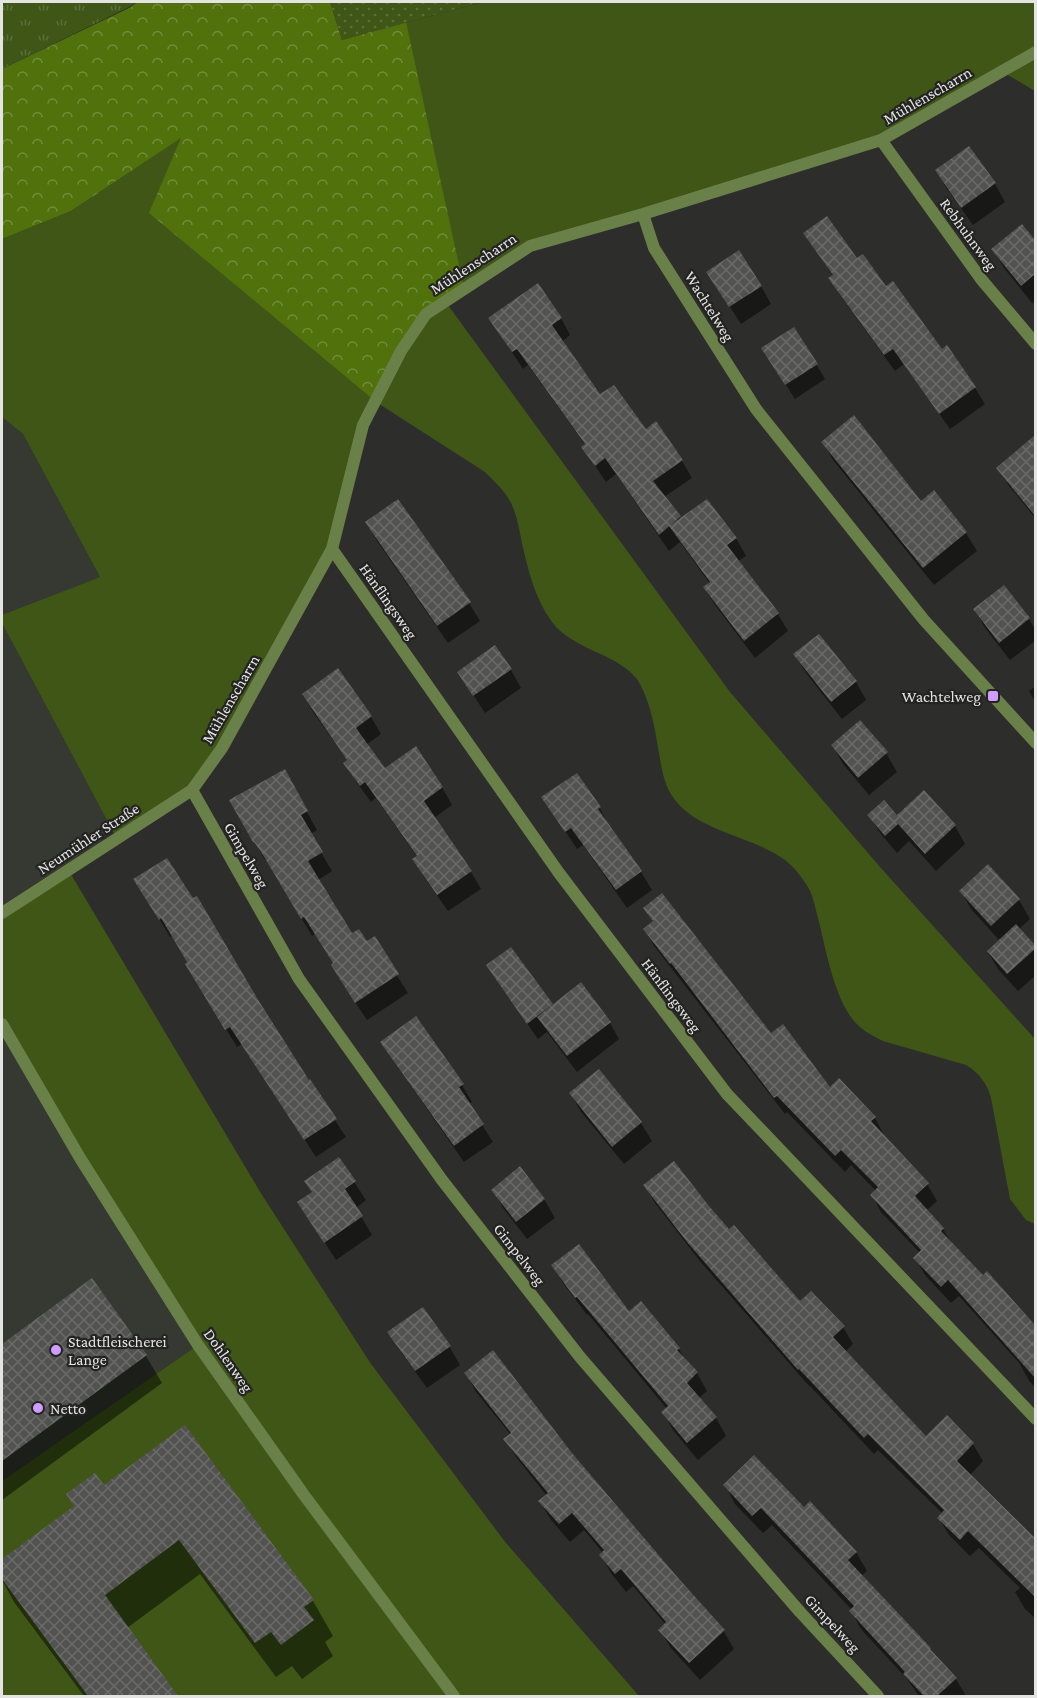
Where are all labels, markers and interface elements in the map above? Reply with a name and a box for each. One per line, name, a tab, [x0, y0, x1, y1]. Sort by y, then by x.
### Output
street label: Mühlenscharrn	[880, 63, 975, 128]
street label: Rebhuhnweg	[936, 195, 1000, 274]
street label: Mühlenscharrn	[427, 229, 520, 298]
street label: Wachtelweg	[680, 268, 738, 345]
street label: Hänflingsweg	[356, 560, 421, 643]
street label: Mühlenscharrn	[198, 652, 263, 746]
place label: Wachtelweg	[902, 688, 981, 706]
marker: Wachtelweg	[986, 689, 1000, 703]
street label: Neumühler Straße	[34, 799, 142, 877]
street label: Gimpelweg	[220, 819, 272, 892]
street label: Hänflingsweg	[637, 955, 705, 1036]
street label: Gimpelweg	[490, 1220, 549, 1289]
street label: Dohlenweg	[200, 1325, 257, 1396]
place label: Stadtfleischerei Lange	[68, 1333, 167, 1369]
marker: Stadtfleischerei Lange	[49, 1343, 63, 1357]
place label: Netto	[50, 1400, 86, 1417]
marker: Netto	[31, 1401, 45, 1415]
street label: Gimpelweg	[801, 1591, 864, 1657]

